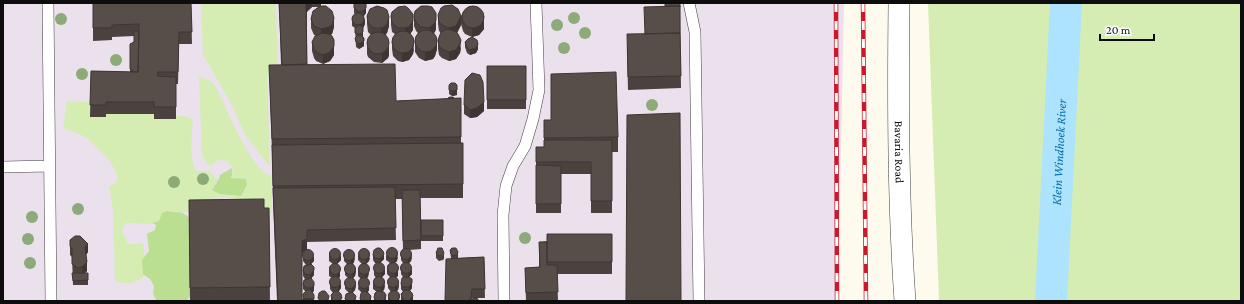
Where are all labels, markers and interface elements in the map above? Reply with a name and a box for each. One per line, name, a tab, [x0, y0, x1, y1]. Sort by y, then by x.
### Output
scale bar	[1100, 16, 1154, 42]
text: 20 m	[1106, 23, 1131, 37]
water label: Klein Windhoek River	[1048, 98, 1069, 206]
street label: Bavaria Road	[892, 121, 907, 184]

